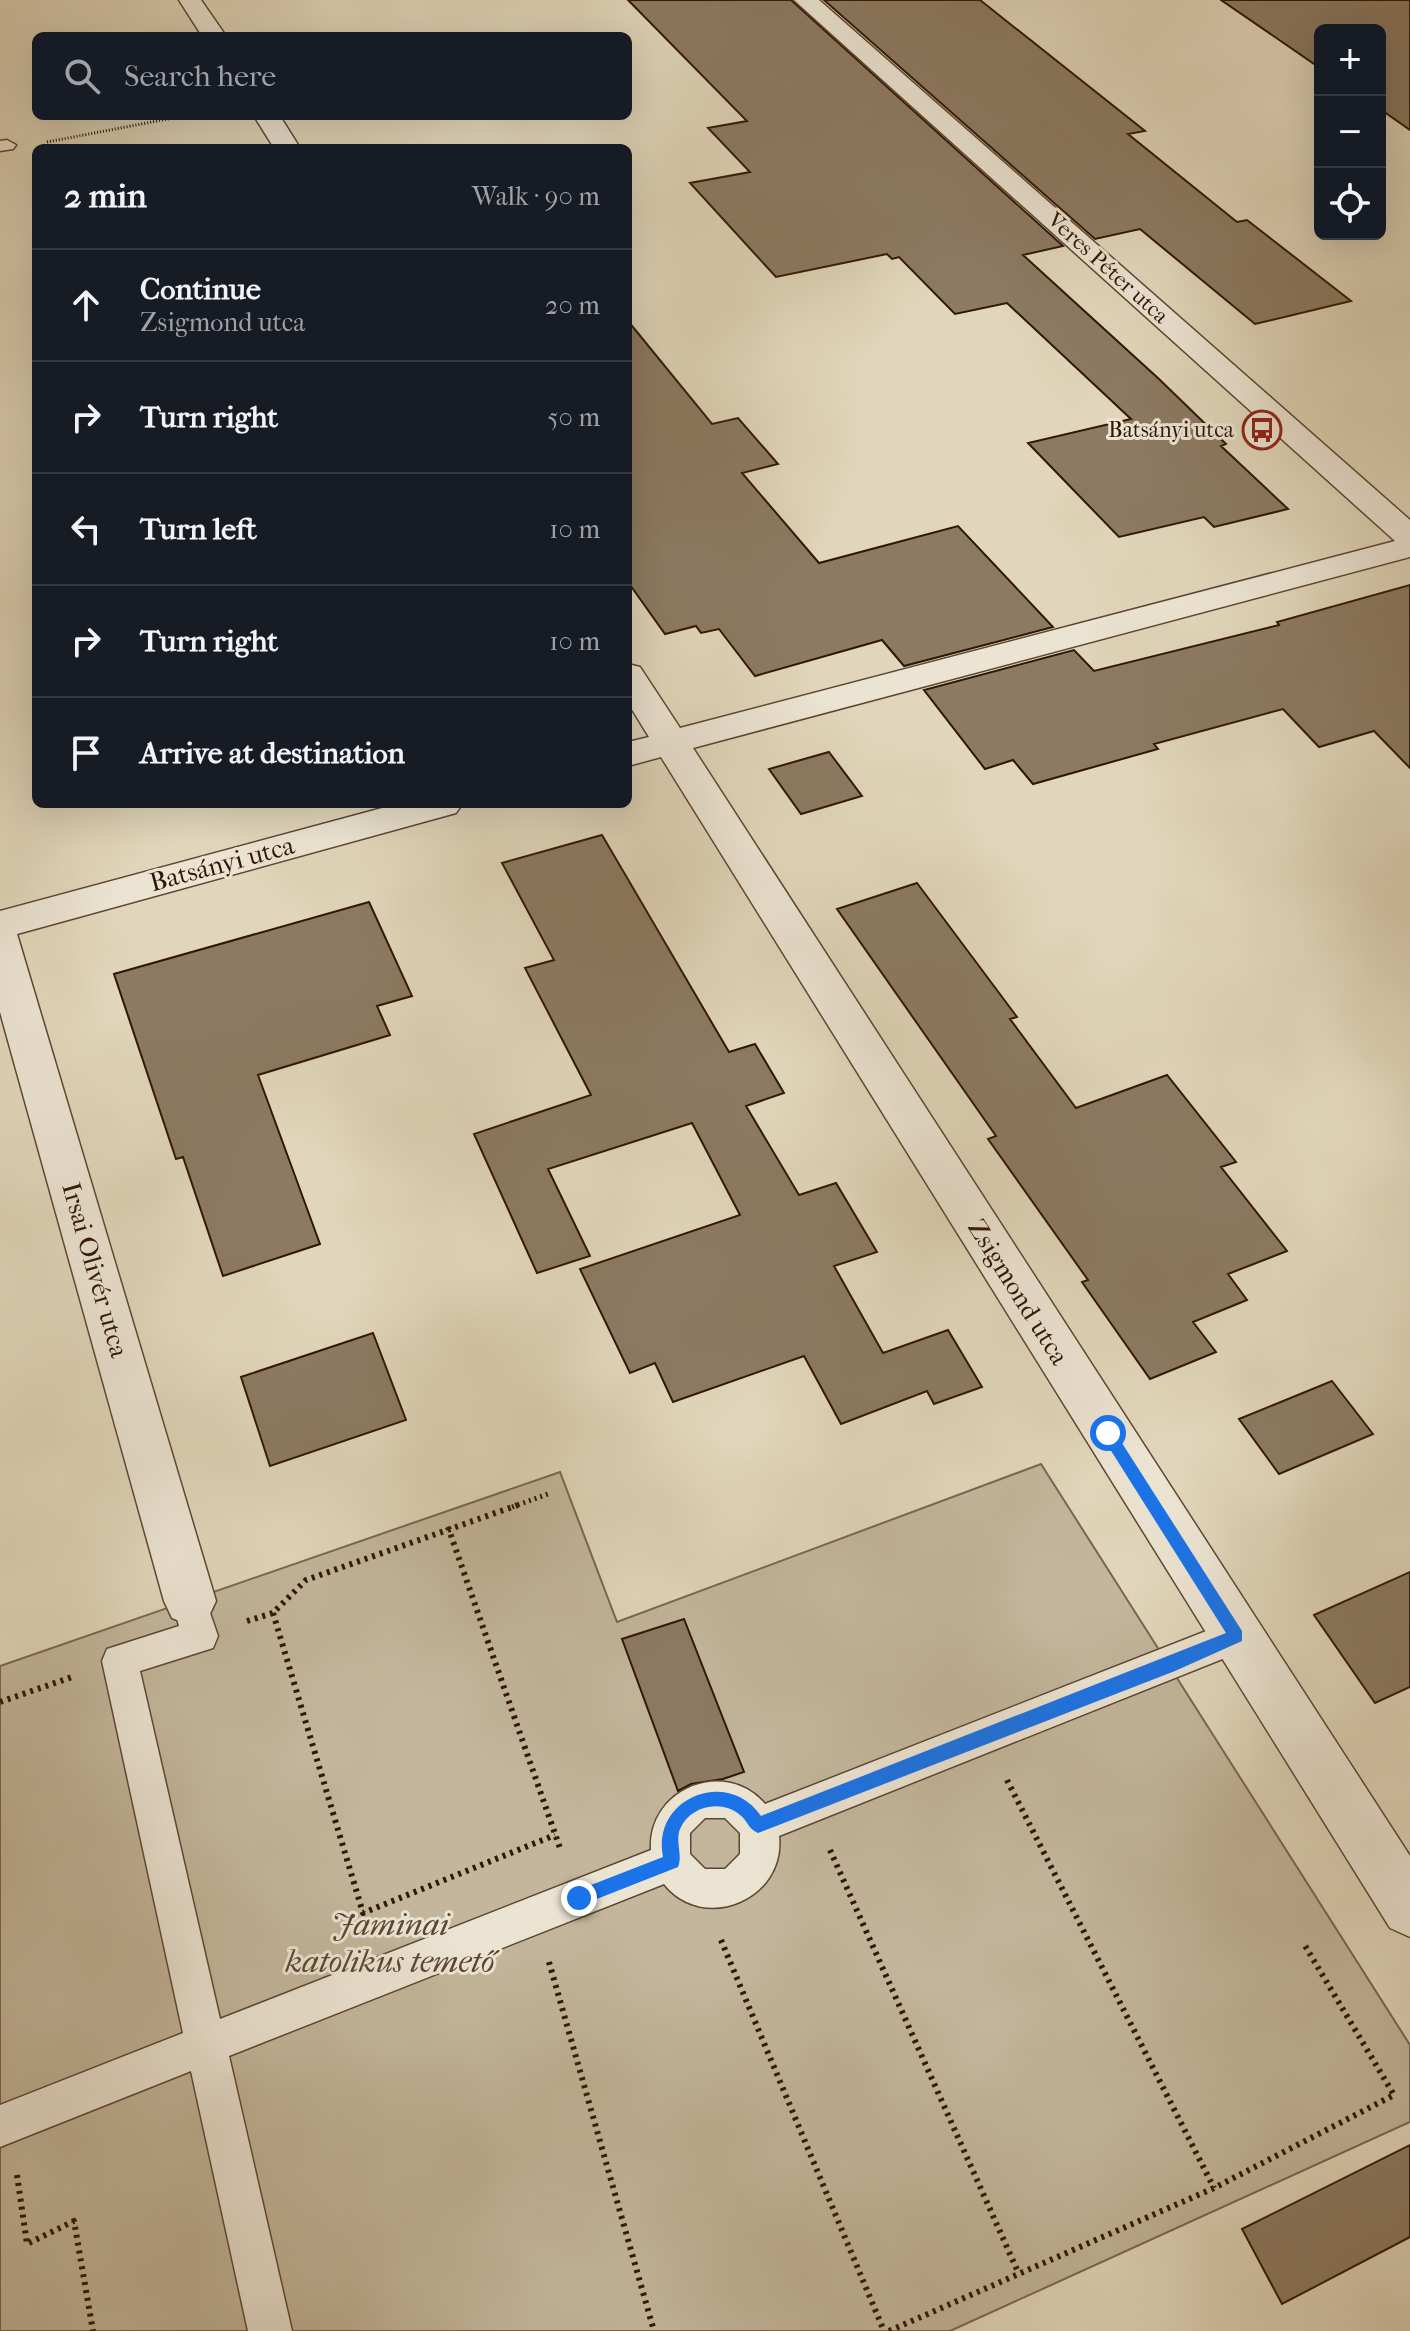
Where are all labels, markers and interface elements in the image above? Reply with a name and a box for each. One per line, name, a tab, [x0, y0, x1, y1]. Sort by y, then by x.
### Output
map controls	[1314, 24, 1386, 240]
button: +	[1314, 24, 1386, 96]
search box	[32, 32, 632, 120]
icon: search	[60, 54, 104, 98]
text: Search here	[124, 59, 276, 94]
button: −	[1314, 96, 1386, 168]
button: locate	[1314, 168, 1386, 240]
text: 2 min	[64, 176, 147, 216]
text: Walk · 90 m	[472, 181, 600, 212]
street label: Veres Péter utca	[1042, 206, 1174, 330]
text: Continue	[140, 272, 261, 307]
icon: ahead	[64, 283, 108, 327]
text: 20 m	[545, 290, 600, 321]
text: Zsigmond utca	[140, 307, 305, 338]
icon: right	[64, 395, 108, 439]
text: Turn right	[140, 400, 278, 435]
text: 50 m	[547, 402, 600, 433]
bus stop icon: Batsányi utca	[1241, 409, 1283, 451]
place label: Batsányi utca	[1108, 417, 1235, 443]
icon: left	[64, 507, 108, 551]
text: Turn left	[140, 512, 257, 547]
text: 10 m	[549, 514, 600, 545]
icon: right	[64, 619, 108, 663]
text: Turn right	[140, 624, 278, 659]
text: 10 m	[549, 626, 600, 657]
icon: arrive	[64, 731, 108, 775]
text: Arrive at destination	[140, 736, 405, 771]
street label: Batsányi utca	[146, 830, 299, 898]
street label: Irsai Olivér utca	[55, 1179, 135, 1362]
street label: Zsigmond utca	[961, 1214, 1075, 1371]
route start	[1090, 1415, 1126, 1451]
route end	[561, 1880, 597, 1916]
park label: Jaminai katolikus temető	[284, 1906, 500, 1980]

